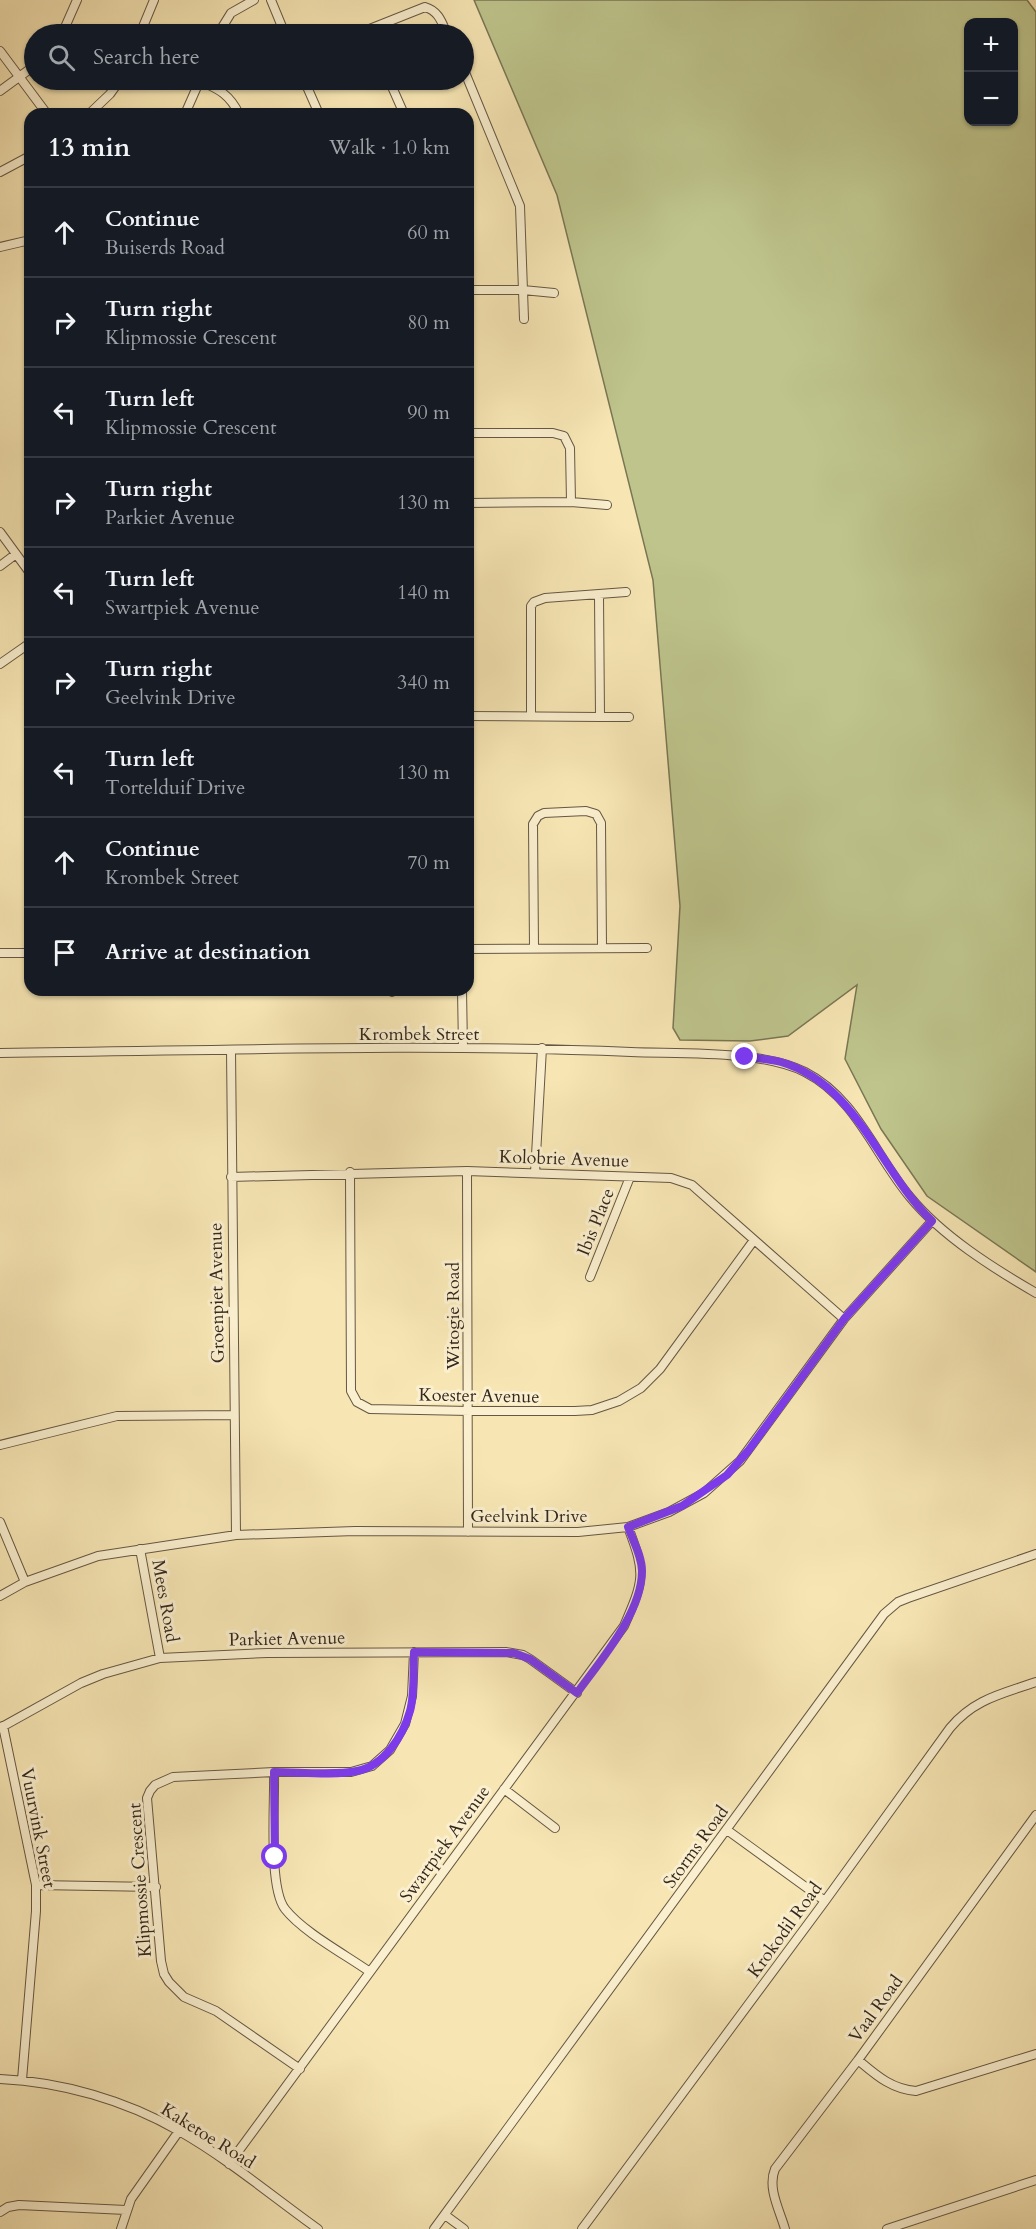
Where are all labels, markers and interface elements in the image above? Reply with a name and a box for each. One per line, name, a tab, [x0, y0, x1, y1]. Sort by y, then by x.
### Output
map controls	[964, 18, 1018, 126]
button: +	[964, 18, 1018, 72]
search box	[24, 24, 474, 90]
icon: search	[45, 41, 78, 74]
text: Search here	[93, 42, 200, 72]
button: −	[964, 72, 1018, 126]
text: 13 min	[48, 130, 131, 165]
text: Walk · 1.0 km	[329, 134, 450, 161]
text: Continue	[105, 204, 200, 234]
icon: ahead	[48, 216, 81, 249]
text: 60 m	[407, 219, 450, 246]
text: Buiserds Road	[105, 234, 225, 261]
text: Turn right	[105, 294, 212, 324]
icon: right	[48, 306, 81, 339]
text: 80 m	[407, 309, 450, 336]
text: Klipmossie Crescent	[105, 324, 277, 351]
text: Turn left	[105, 384, 194, 414]
icon: left	[48, 396, 81, 429]
text: 90 m	[407, 399, 450, 426]
text: Klipmossie Crescent	[105, 414, 277, 441]
text: Turn right	[105, 474, 212, 504]
icon: right	[48, 486, 81, 519]
text: 130 m	[397, 489, 450, 516]
text: Parkiet Avenue	[105, 504, 235, 531]
text: Turn left	[105, 564, 194, 594]
icon: left	[48, 576, 81, 609]
text: 140 m	[397, 579, 450, 606]
text: Swartpiek Avenue	[105, 594, 260, 621]
text: Turn right	[105, 654, 212, 684]
icon: right	[48, 666, 81, 699]
text: 340 m	[397, 669, 450, 696]
text: Geelvink Drive	[105, 684, 236, 711]
text: Turn left	[105, 744, 194, 774]
icon: left	[48, 756, 81, 789]
text: 130 m	[397, 759, 450, 786]
text: Tortelduif Drive	[105, 774, 245, 801]
text: Continue	[105, 834, 200, 864]
icon: ahead	[48, 846, 81, 879]
text: 70 m	[407, 849, 450, 876]
text: Krombek Street	[105, 864, 239, 891]
icon: arrive	[48, 936, 81, 969]
text: Arrive at destination	[105, 937, 310, 967]
street label: Krombek Street	[359, 1022, 480, 1047]
route end	[731, 1043, 757, 1069]
street label: Kolobrie Avenue	[499, 1144, 629, 1174]
street label: Ibis Place	[571, 1184, 621, 1260]
street label: Groenpiet Avenue	[203, 1222, 231, 1364]
street label: Witogie Road	[441, 1262, 466, 1371]
street label: Koester Avenue	[418, 1382, 540, 1410]
street label: Geelvink Drive	[470, 1504, 588, 1529]
street label: Mees Road	[145, 1558, 185, 1645]
street label: Parkiet Avenue	[228, 1625, 346, 1653]
street label: Vuurvink Street	[14, 1766, 62, 1890]
street label: Swartpiek Avenue	[394, 1780, 496, 1908]
street label: Storms Road	[657, 1800, 735, 1893]
street label: Klipmossie Crescent	[122, 1802, 158, 1958]
route start	[261, 1843, 287, 1869]
street label: Krokodil Road	[742, 1877, 828, 1983]
street label: Vaal Road	[843, 1970, 909, 2048]
street label: Kaketoe Road	[156, 2097, 260, 2175]

